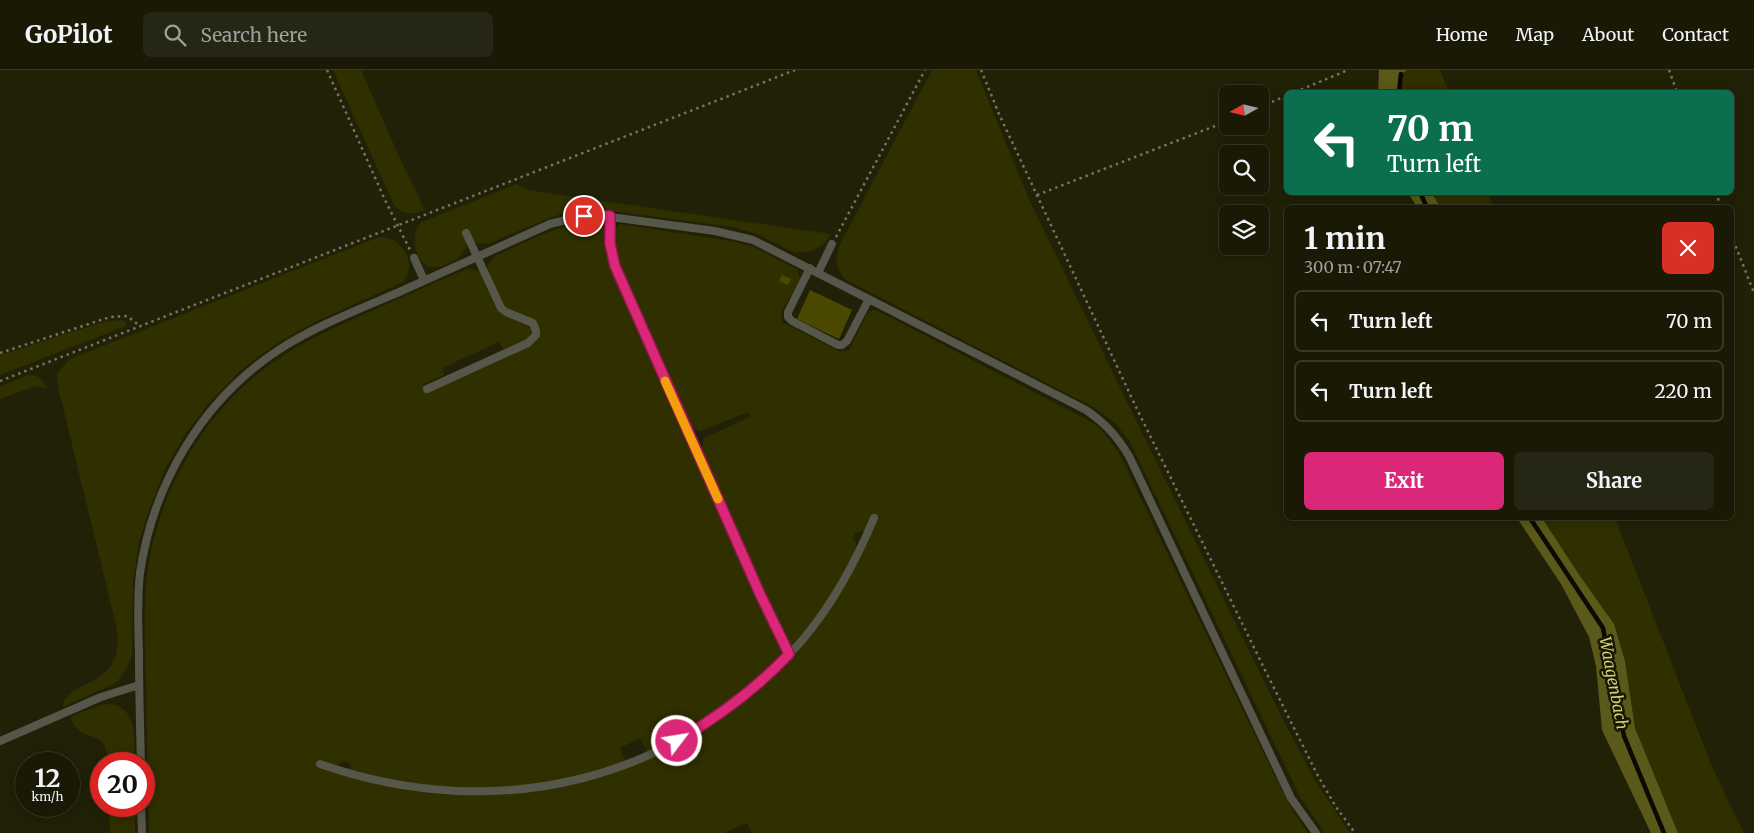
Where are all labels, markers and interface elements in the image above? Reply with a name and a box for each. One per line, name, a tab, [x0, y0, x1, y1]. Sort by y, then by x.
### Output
search box	[143, 12, 493, 57]
text: GoPilot	[25, 19, 113, 50]
icon: search	[161, 21, 189, 49]
text: Search here	[201, 23, 307, 47]
text: Home	[1436, 23, 1488, 46]
text: Map	[1516, 23, 1554, 46]
text: About	[1582, 23, 1634, 46]
text: Contact	[1662, 23, 1729, 46]
north arrow	[1219, 85, 1269, 135]
map controls	[1219, 85, 1269, 255]
text: 70 m	[1387, 107, 1474, 151]
icon: left	[1304, 110, 1369, 175]
button: search	[1219, 145, 1269, 195]
text: Turn left	[1387, 150, 1481, 178]
pin	[563, 195, 605, 237]
icon: arrive	[570, 202, 598, 230]
button: layers	[1219, 205, 1269, 255]
text: 1 min	[1304, 219, 1386, 257]
button: close	[1662, 222, 1714, 274]
text: 300 m · 07:47	[1304, 257, 1402, 277]
icon: left	[1306, 307, 1334, 335]
text: Turn left	[1349, 309, 1433, 333]
text: 70 m	[1666, 309, 1712, 333]
icon: left	[1306, 377, 1334, 405]
text: Turn left	[1349, 379, 1433, 403]
text: 220 m	[1655, 379, 1712, 403]
button: Exit	[1304, 452, 1504, 510]
button: Share	[1514, 452, 1714, 510]
water label: Waagenbach	[1595, 635, 1633, 731]
position arrow	[650, 714, 702, 766]
speed limit sign: 20	[90, 752, 155, 817]
text: 12	[34, 762, 61, 794]
text: km/h	[32, 789, 63, 804]

